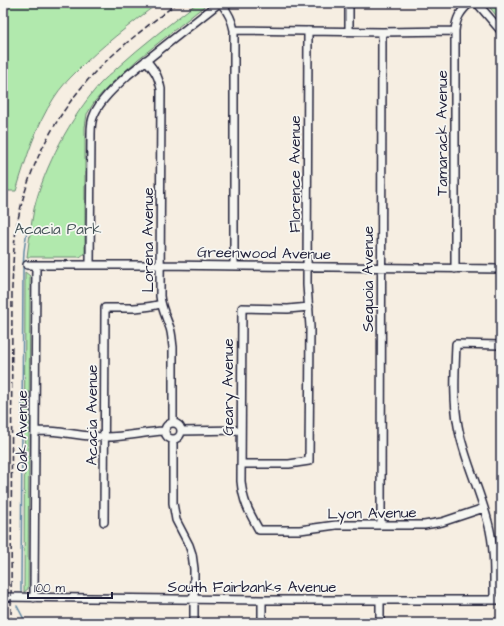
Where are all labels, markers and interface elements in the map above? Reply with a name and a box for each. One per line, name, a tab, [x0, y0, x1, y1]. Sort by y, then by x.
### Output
street label: Tamarack Avenue	[432, 70, 453, 196]
street label: Florence Avenue	[285, 115, 306, 233]
street label: Lorena Avenue	[138, 187, 159, 293]
park label: Acacia Park	[15, 219, 101, 240]
street label: Sequoia Avenue	[358, 226, 379, 332]
street label: Greenwood Avenue	[197, 242, 331, 265]
street label: Geary Avenue	[218, 338, 240, 436]
street label: Acacia Avenue	[82, 365, 103, 465]
street label: Oak Avenue	[12, 390, 33, 472]
street label: Lyon Avenue	[327, 502, 417, 526]
scale bar	[28, 574, 112, 600]
street label: South Fairbanks Avenue	[168, 577, 336, 598]
text: 100 m	[34, 580, 65, 597]

